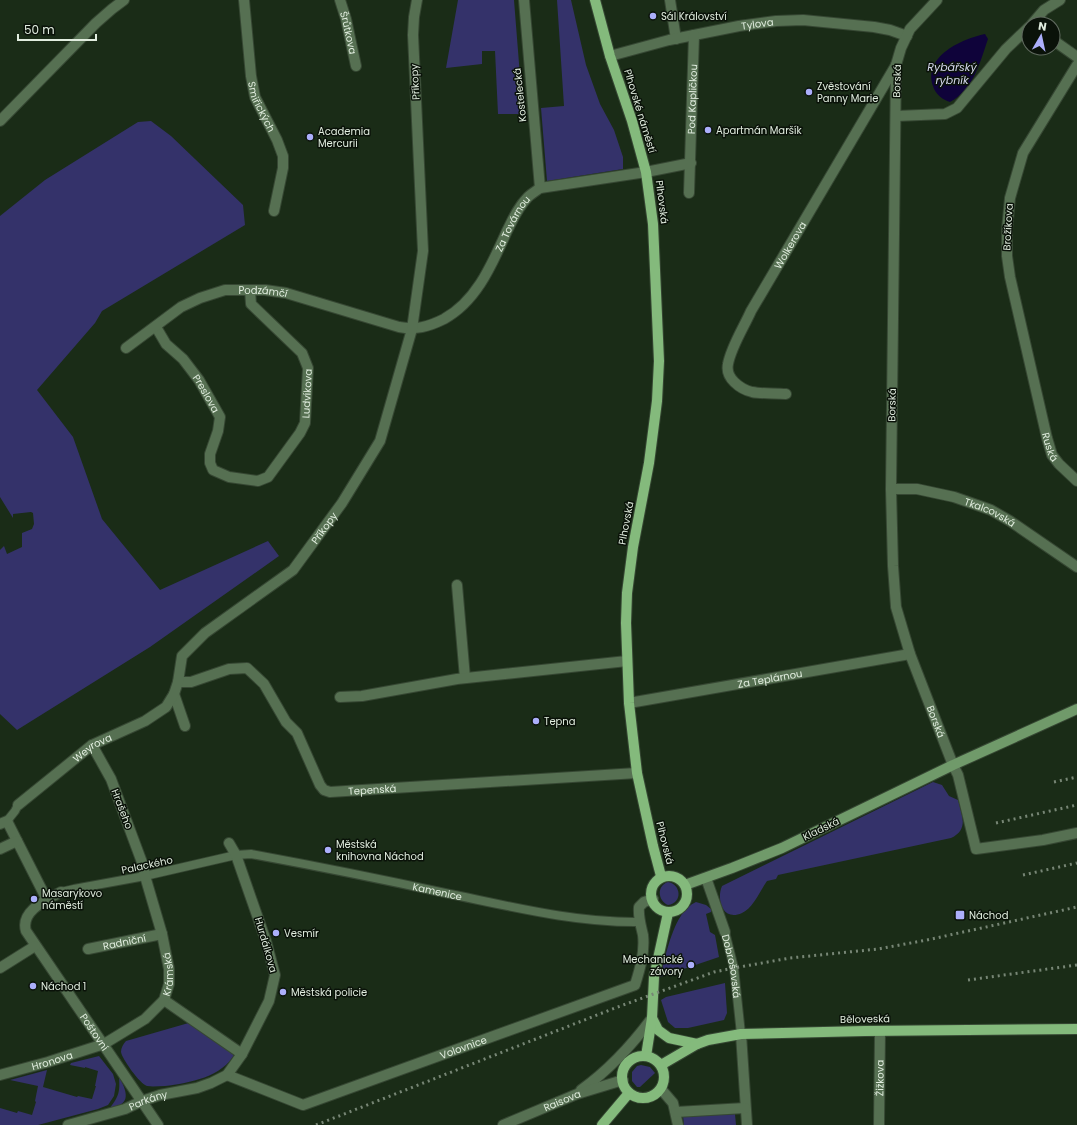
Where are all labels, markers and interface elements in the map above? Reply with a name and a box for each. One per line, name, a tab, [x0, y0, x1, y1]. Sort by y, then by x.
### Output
street label: Šrůtkova	[337, 9, 361, 56]
place label: Sál Království	[661, 9, 727, 24]
marker: Sál Království	[648, 11, 658, 21]
street label: Tylova	[740, 14, 774, 33]
scale bar	[18, 16, 96, 42]
north arrow	[1021, 16, 1061, 56]
text: N	[1037, 18, 1048, 35]
text: 50 m	[24, 21, 55, 38]
water label: Rybářský rybník	[927, 59, 978, 88]
street label: Příkopy	[407, 63, 423, 100]
street label: Pod Kapličkou	[683, 64, 701, 134]
street label: Borská	[889, 64, 905, 98]
street label: Kostelecká	[510, 67, 530, 123]
street label: Plhovské náměstí	[620, 67, 660, 155]
place label: Zvěstování Panny Marie	[817, 79, 878, 106]
street label: Smiřických	[245, 80, 279, 135]
marker: Zvěstování Panny Marie	[804, 87, 814, 97]
place label: Apartmán Maršík	[716, 123, 803, 138]
place label: Academia Mercurii	[318, 124, 370, 151]
marker: Apartmán Maršík	[703, 125, 713, 135]
marker: Academia Mercurii	[305, 132, 315, 142]
street label: Plhovská	[652, 179, 672, 225]
street label: Za Továrnou	[491, 192, 533, 254]
street label: Brožíkova	[999, 203, 1017, 251]
street label: Wolkerova	[770, 219, 810, 271]
street label: Podzámčí	[239, 282, 290, 301]
street label: Ludvíkova	[298, 368, 315, 419]
street label: Preslova	[189, 371, 223, 415]
street label: Borská	[884, 388, 900, 422]
street label: Ruská	[1038, 431, 1062, 465]
street label: Tkalcovská	[962, 494, 1019, 530]
street label: Plhovská	[614, 500, 638, 546]
street label: Příkopy	[307, 509, 341, 547]
street label: Za Teplárnou	[736, 665, 803, 691]
street label: Borská	[923, 703, 949, 740]
place label: Tepna	[544, 714, 576, 729]
marker: Tepna	[531, 716, 541, 726]
street label: Weyrova	[69, 730, 114, 766]
street label: Tepenská	[348, 780, 397, 798]
street label: Hrašeho	[108, 787, 136, 831]
street label: Kladská	[800, 814, 842, 844]
street label: Plhovská	[652, 820, 678, 866]
place label: Městská knihovna Náchod	[336, 837, 424, 864]
marker: Městská knihovna Náchod	[323, 845, 333, 855]
street label: Palackého	[120, 852, 174, 878]
street label: Kamenice	[411, 879, 463, 904]
place label: Masarykovo náměstí	[42, 886, 102, 913]
marker: Masarykovo náměstí	[29, 894, 39, 904]
place label: Náchod	[969, 908, 1008, 923]
marker: Náchod	[954, 909, 966, 921]
street label: Hurdálkova	[251, 916, 281, 974]
place label: Vesmír	[284, 926, 319, 941]
marker: Vesmír	[271, 928, 281, 938]
street label: Radniční	[101, 930, 148, 953]
street label: Dobrošovská	[718, 933, 745, 999]
street label: Krámská	[158, 951, 177, 998]
place label: Mechanické závory	[623, 952, 683, 979]
marker: Mechanické závory	[686, 960, 696, 970]
place label: Náchod 1	[41, 979, 86, 994]
marker: Náchod 1	[28, 981, 38, 991]
place label: Městská policie	[291, 985, 367, 1000]
marker: Městská policie	[278, 987, 288, 997]
street label: Poštovní	[77, 1010, 113, 1054]
street label: Běloveská	[840, 1011, 890, 1027]
street label: Volovnice	[438, 1032, 489, 1062]
street label: Hronova	[30, 1047, 74, 1074]
street label: Žižkova	[872, 1060, 887, 1096]
street label: Parkány	[126, 1086, 169, 1114]
street label: Raisova	[541, 1086, 582, 1115]

